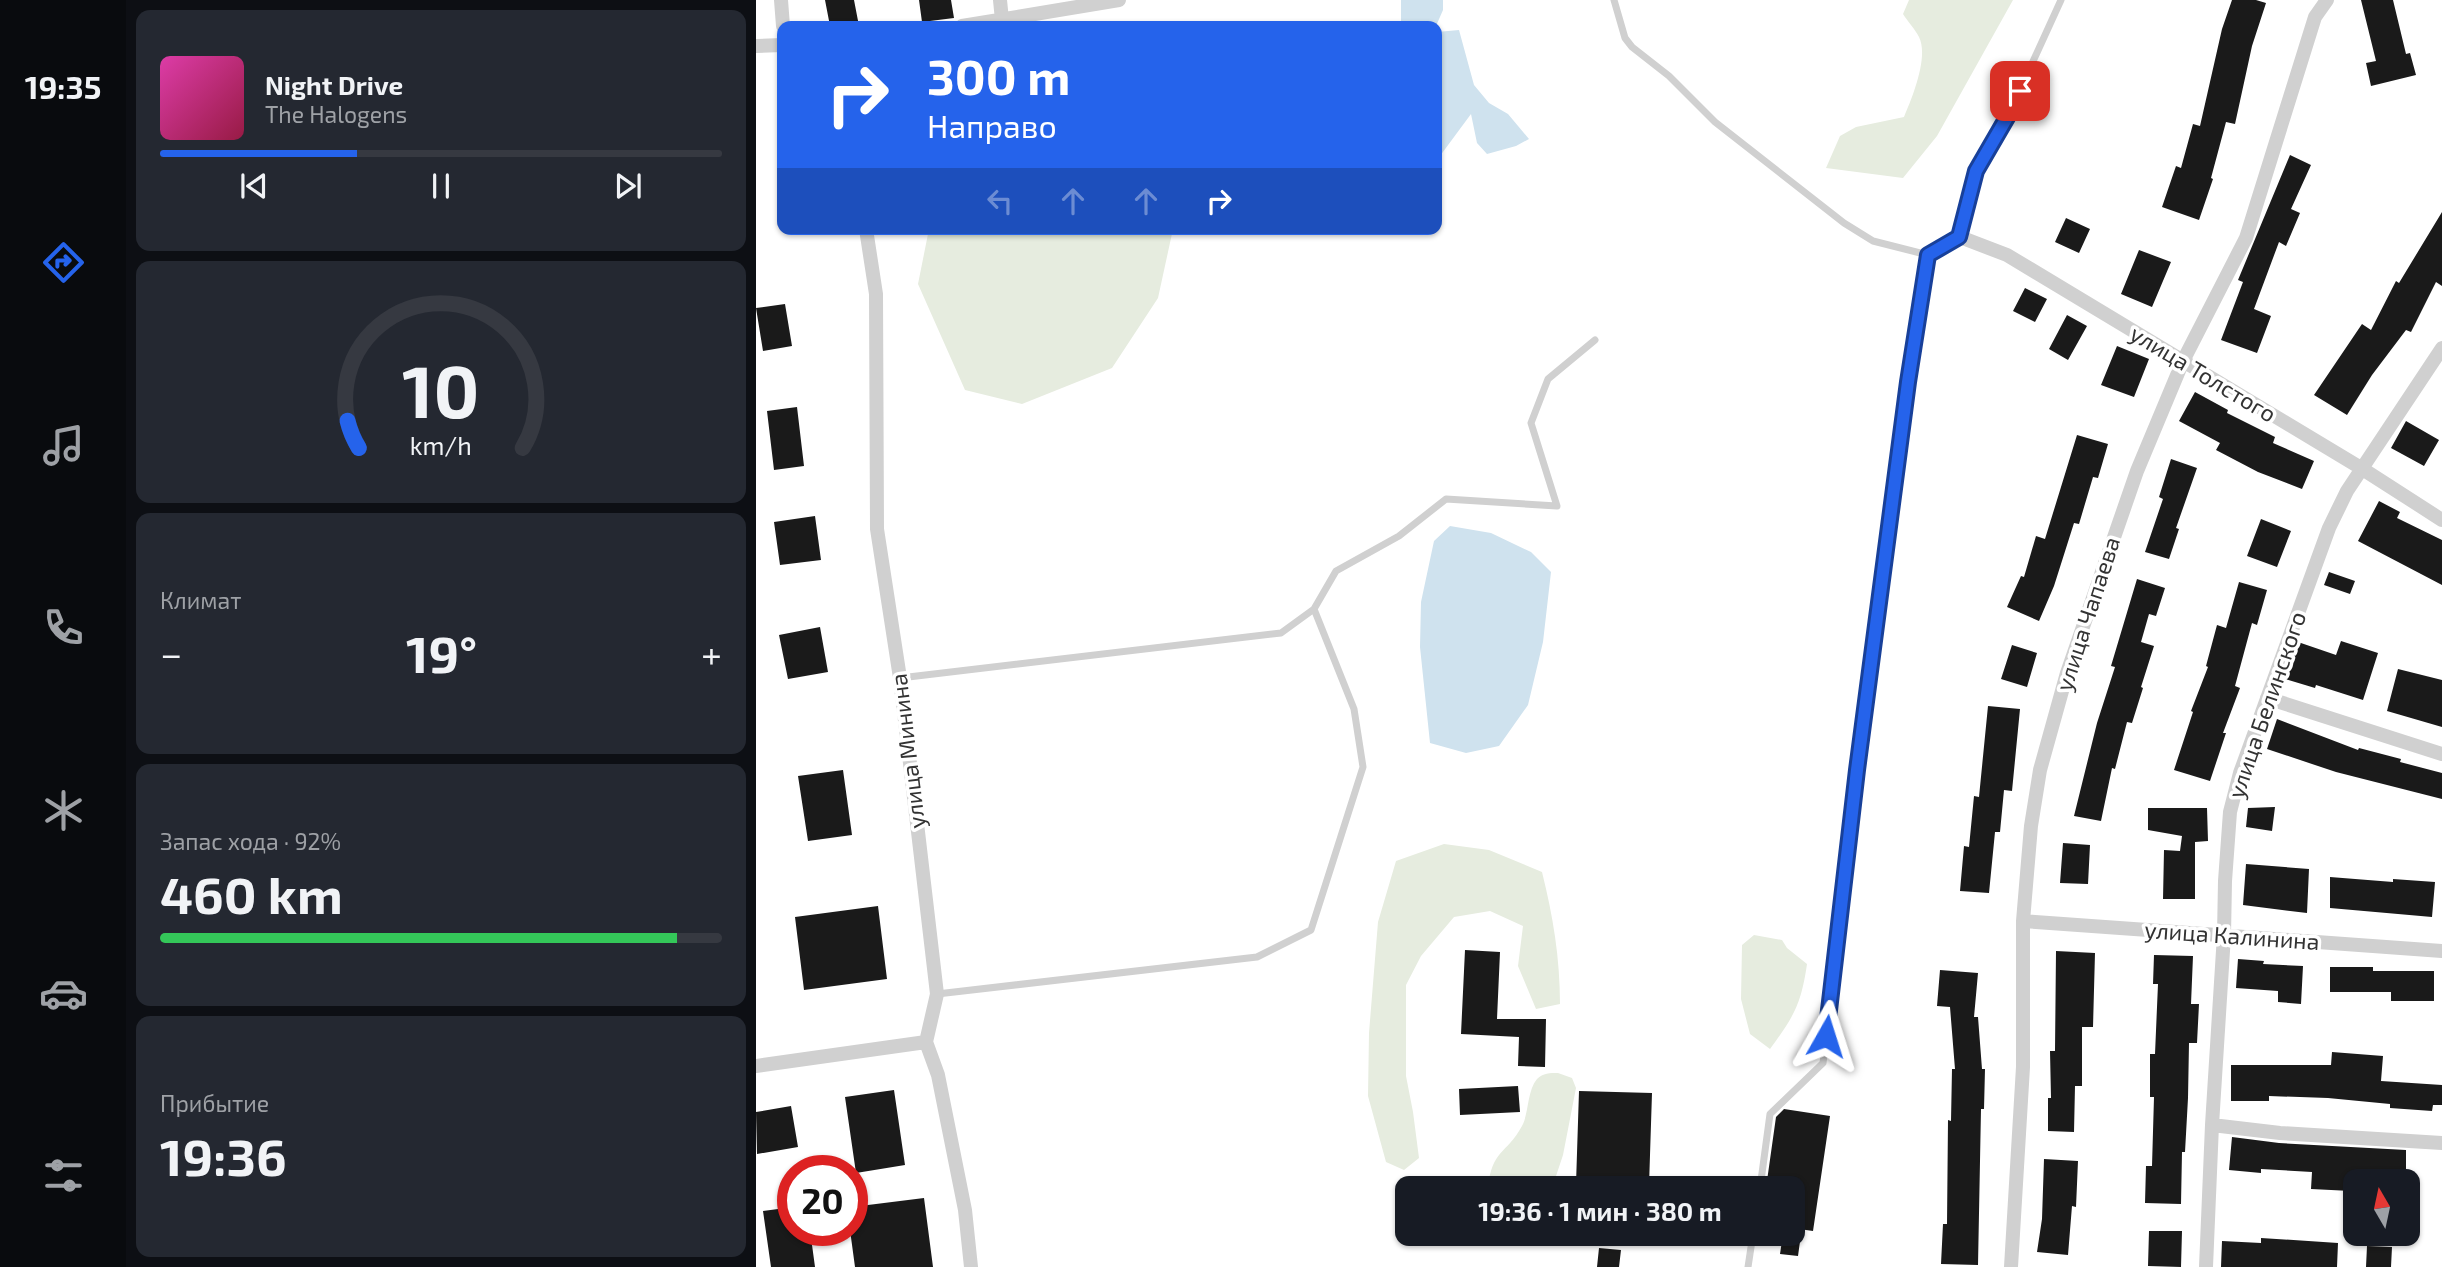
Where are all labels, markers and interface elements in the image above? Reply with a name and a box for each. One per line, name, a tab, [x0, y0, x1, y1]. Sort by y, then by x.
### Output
text: 300 m	[927, 46, 1070, 105]
icon: right	[812, 49, 903, 140]
pin	[1990, 61, 2050, 121]
text: 19:35	[25, 67, 101, 105]
text: Night Drive	[265, 69, 403, 100]
icon: arrive	[2001, 72, 2039, 110]
text: The Halogens	[265, 100, 407, 128]
text: Направо	[927, 106, 1057, 144]
icon: previous	[235, 167, 273, 205]
icon: pause	[422, 167, 460, 205]
icon: next	[609, 167, 647, 205]
icon: left	[981, 182, 1019, 220]
icon: ahead	[1054, 182, 1092, 220]
icon: ahead	[1127, 182, 1165, 220]
icon: right	[1200, 182, 1238, 220]
icon: directions	[39, 238, 88, 287]
street label: улица Толстого	[2125, 319, 2282, 429]
text: 10	[402, 346, 480, 434]
icon: music	[39, 421, 88, 470]
text: km/h	[410, 430, 472, 460]
street label: улица Чапаева	[2049, 533, 2126, 695]
text: Климат	[160, 586, 241, 614]
icon: phone	[39, 603, 88, 652]
street label: улица Белинского	[2221, 608, 2312, 802]
text: 19°	[406, 621, 477, 683]
text: −	[160, 630, 182, 676]
text: +	[701, 630, 722, 676]
street label: улица Минина	[884, 672, 931, 830]
icon: climate	[39, 786, 88, 835]
text: Запас хода · 92%	[160, 827, 341, 855]
text: 460 km	[160, 862, 343, 924]
street label: улица Калинина	[2144, 915, 2320, 956]
icon: car	[39, 969, 88, 1018]
position arrow	[1789, 999, 1863, 1073]
text: Прибытие	[160, 1089, 269, 1117]
text: 19:36	[160, 1124, 287, 1186]
icon: filters	[39, 1151, 88, 1200]
speed limit sign: 20	[777, 1155, 868, 1246]
north arrow	[2343, 1169, 2420, 1246]
map controls	[2343, 1169, 2420, 1246]
text: 19:36 · 1 мин · 380 m	[1478, 1195, 1722, 1226]

